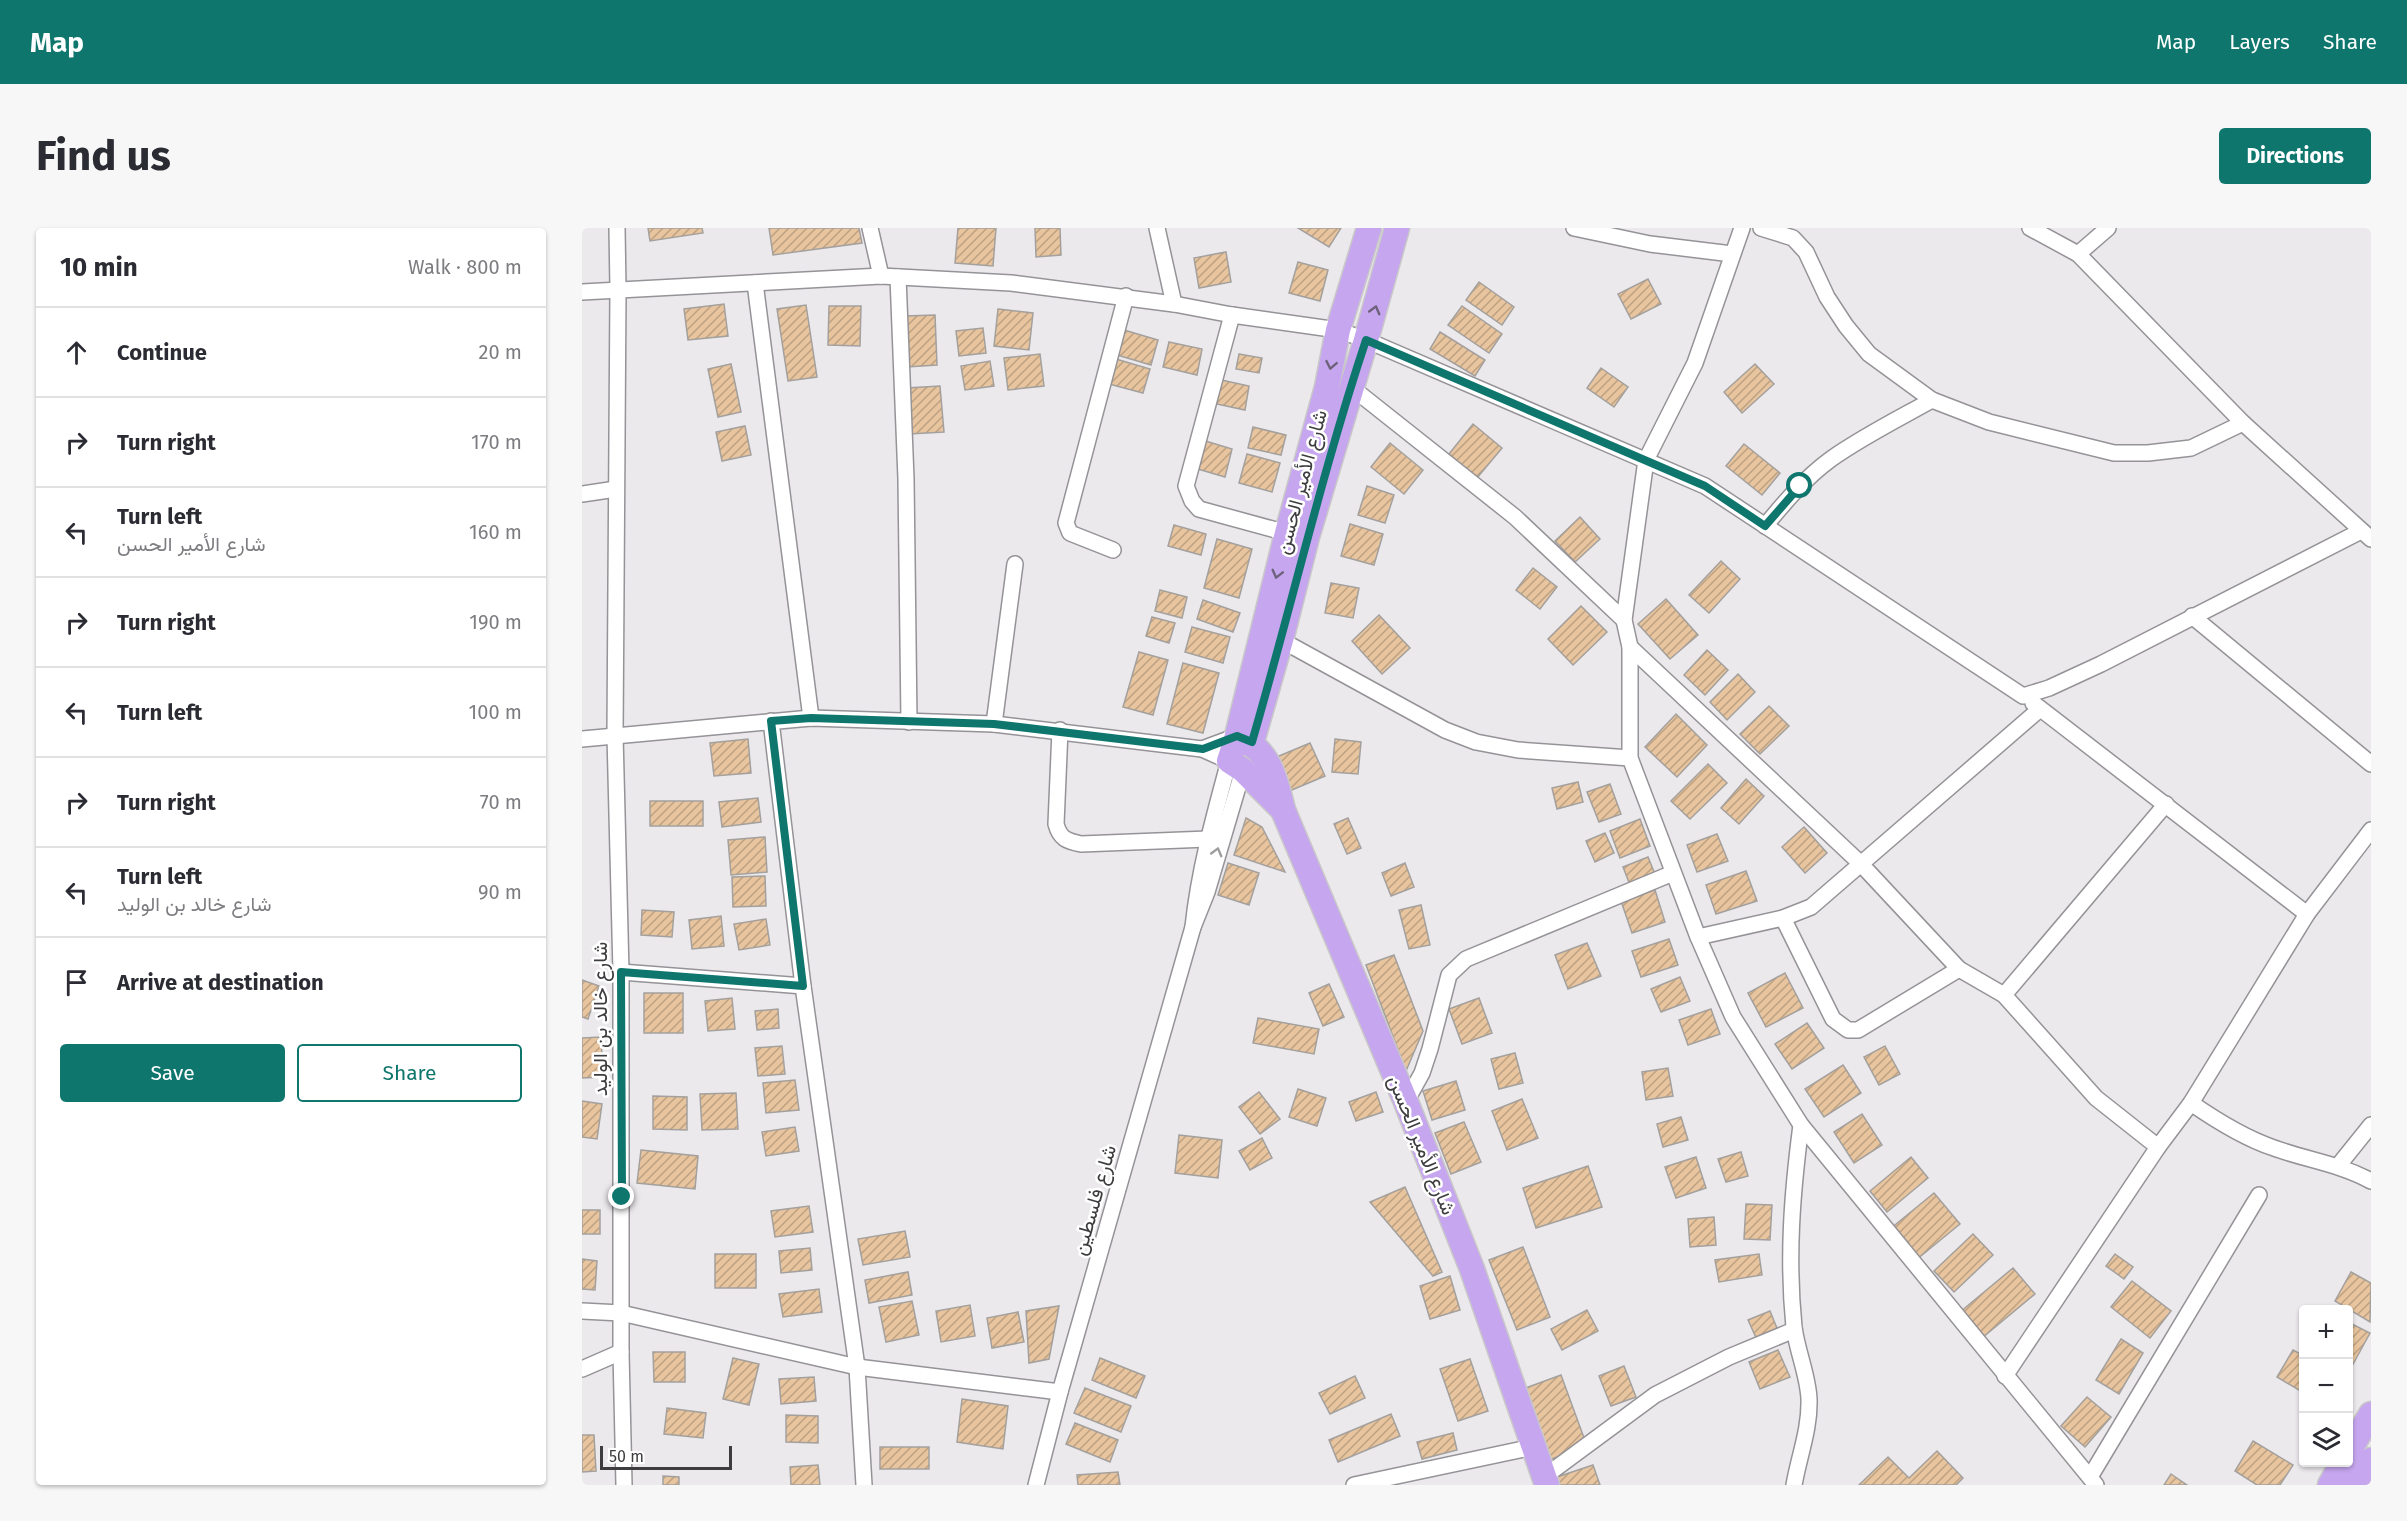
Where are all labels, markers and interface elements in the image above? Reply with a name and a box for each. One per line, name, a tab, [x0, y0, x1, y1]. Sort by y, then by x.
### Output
text: Map	[30, 26, 84, 59]
text: Map	[2156, 29, 2196, 55]
text: Layers	[2229, 29, 2290, 55]
text: Share	[2323, 29, 2377, 55]
button: Directions	[2219, 128, 2371, 184]
text: Find us	[36, 131, 171, 181]
text: 10 min	[60, 252, 138, 283]
text: Walk · 800 m	[408, 255, 522, 279]
one-way arrow	[1367, 305, 1380, 315]
icon: ahead	[60, 336, 93, 369]
text: Continue	[117, 339, 207, 366]
text: 20 m	[479, 340, 522, 364]
one-way arrow	[1325, 360, 1338, 370]
street label: شارع الأمير الحسن	[1270, 407, 1334, 557]
icon: right	[60, 426, 93, 459]
text: Turn right	[117, 429, 216, 456]
text: 170 m	[471, 430, 522, 454]
route start	[1786, 472, 1812, 498]
text: Turn left	[117, 503, 202, 530]
icon: left	[60, 516, 93, 549]
text: 160 m	[469, 520, 522, 544]
text: شارع الأمير الحسن	[117, 532, 266, 556]
one-way arrow	[1271, 569, 1284, 579]
icon: right	[60, 606, 93, 639]
text: Turn right	[117, 609, 216, 636]
text: 190 m	[469, 610, 522, 634]
icon: left	[60, 696, 93, 729]
text: Turn left	[117, 699, 202, 726]
text: 100 m	[469, 700, 522, 724]
icon: right	[60, 786, 93, 819]
text: Turn right	[117, 789, 216, 816]
text: 70 m	[480, 790, 522, 814]
one-way arrow	[1210, 847, 1223, 857]
text: Turn left	[117, 863, 202, 890]
icon: left	[60, 876, 93, 909]
text: 90 m	[478, 880, 522, 904]
text: شارع خالد بن الوليد	[117, 892, 271, 916]
street label: شارع خالد بن الوليد	[588, 942, 614, 1096]
icon: arrive	[60, 966, 93, 999]
text: Arrive at destination	[117, 969, 324, 996]
button: Save	[60, 1044, 285, 1102]
button: Share	[297, 1044, 522, 1102]
street label: شارع الأمير الحسن	[1381, 1072, 1461, 1219]
street label: شارع فلسطين	[1067, 1142, 1123, 1259]
route end	[608, 1183, 634, 1209]
map controls	[2299, 1305, 2353, 1467]
button: +	[2299, 1305, 2353, 1359]
button: −	[2299, 1359, 2353, 1413]
button: layers	[2299, 1413, 2353, 1467]
scale bar	[600, 1443, 732, 1470]
text: 50 m	[609, 1447, 644, 1466]

